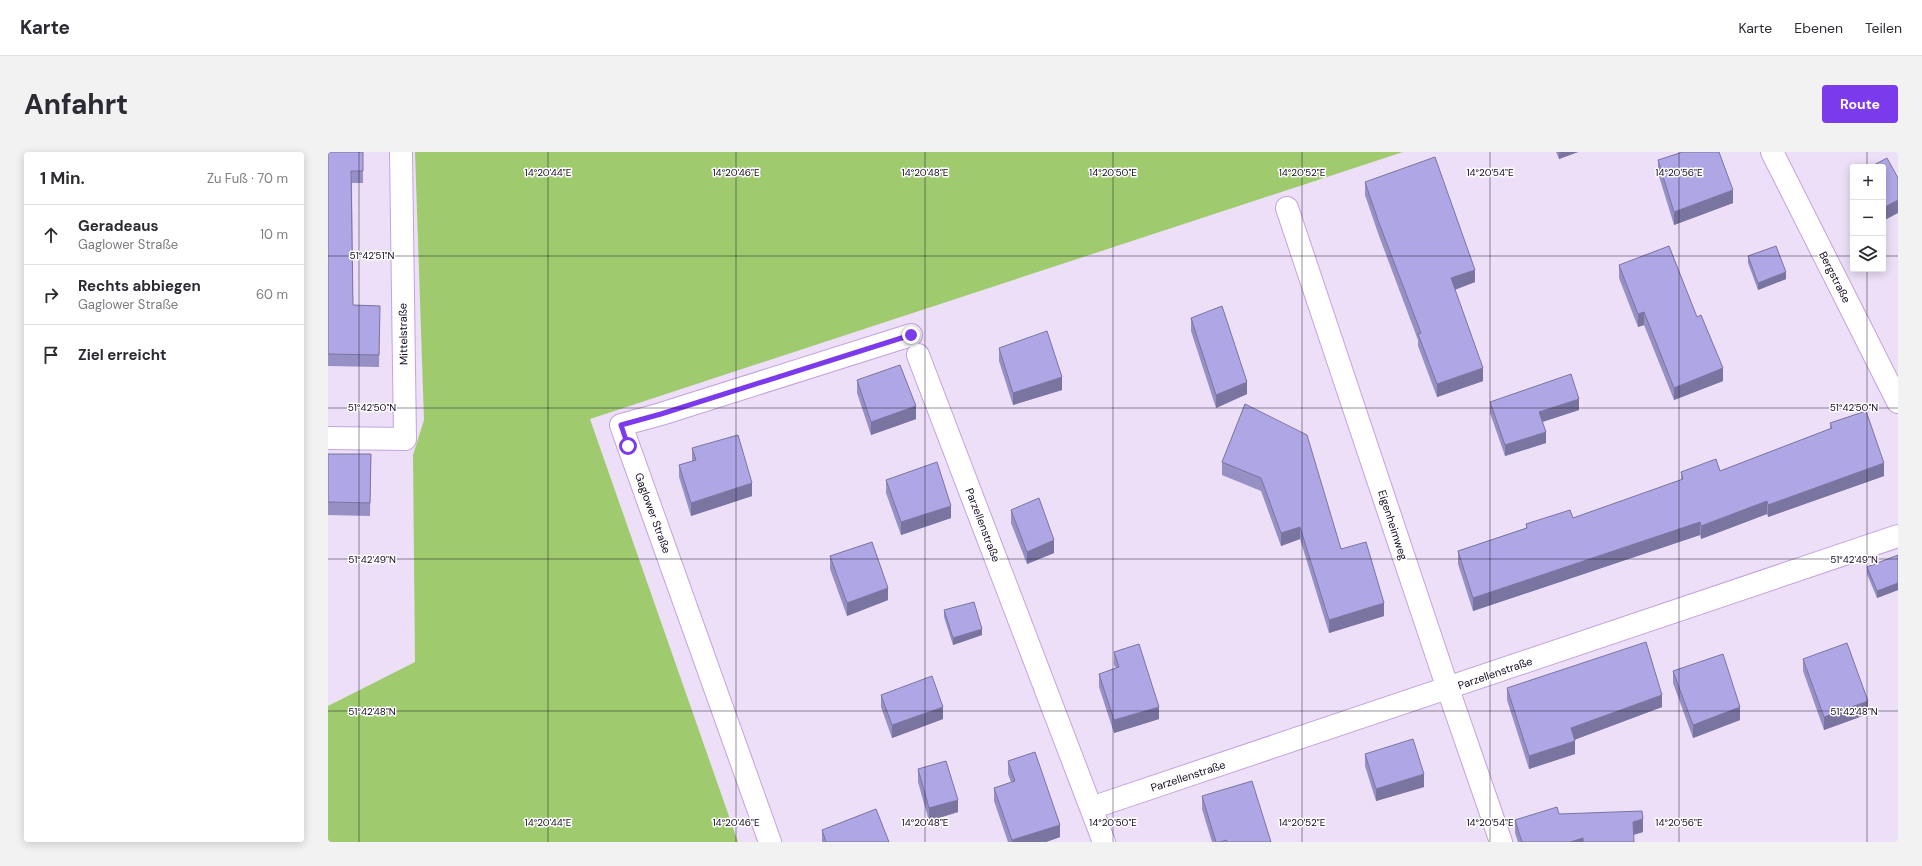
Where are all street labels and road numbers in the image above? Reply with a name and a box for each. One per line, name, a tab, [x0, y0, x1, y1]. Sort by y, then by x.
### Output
street label: Bergstraße	[1816, 249, 1854, 305]
street label: Mittelstraße	[395, 303, 411, 365]
street label: Gaglower Straße	[632, 471, 674, 555]
street label: Parzellenstraße	[962, 486, 1004, 564]
street label: Eigenheimweg	[1375, 488, 1411, 562]
street label: Parzellenstraße	[1456, 654, 1534, 692]
street label: Parzellenstraße	[1149, 757, 1227, 795]

